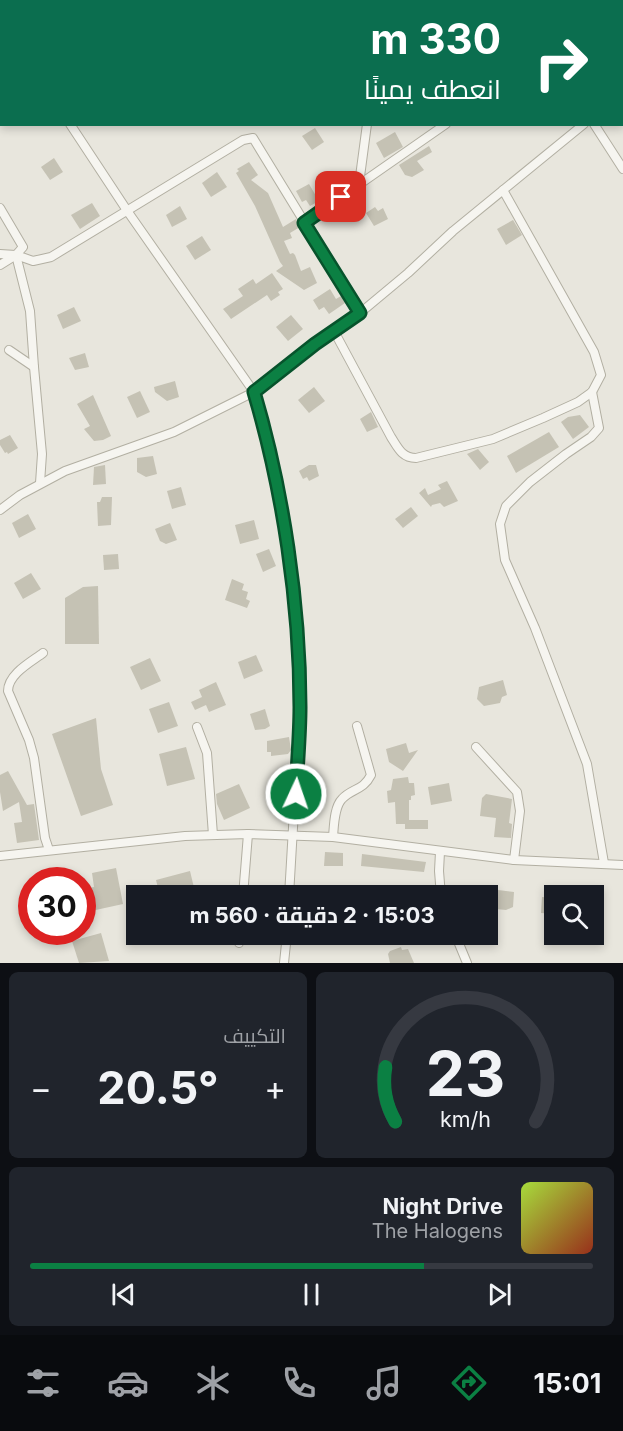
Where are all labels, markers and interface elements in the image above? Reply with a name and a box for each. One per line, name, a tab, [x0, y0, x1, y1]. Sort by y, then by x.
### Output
text: 330 m	[370, 13, 501, 64]
icon: right	[522, 24, 600, 102]
text: انعطف يمينًا	[364, 73, 501, 106]
pin	[315, 171, 366, 222]
icon: arrive	[324, 180, 357, 213]
position arrow	[264, 762, 328, 826]
speed limit sign: 30	[18, 867, 96, 945]
map controls	[544, 885, 604, 945]
button: search	[544, 885, 604, 945]
text: 15:03 · 2 دقيقة · 560 m	[189, 902, 435, 928]
text: التكييف	[223, 1024, 286, 1048]
text: 23	[425, 1036, 505, 1111]
text: 20.5°	[97, 1060, 219, 1115]
text: −	[30, 1068, 52, 1108]
text: +	[264, 1068, 286, 1108]
text: km/h	[440, 1106, 490, 1132]
text: Night Drive	[383, 1193, 503, 1219]
text: The Halogens	[372, 1219, 503, 1243]
icon: previous	[107, 1278, 140, 1311]
icon: pause	[295, 1278, 328, 1311]
icon: next	[483, 1278, 516, 1311]
icon: filters	[22, 1362, 64, 1404]
icon: car	[107, 1362, 149, 1404]
icon: climate	[192, 1362, 234, 1404]
icon: phone	[278, 1362, 320, 1404]
icon: music	[363, 1362, 405, 1404]
icon: directions	[448, 1362, 490, 1404]
text: 15:01	[534, 1367, 601, 1400]

